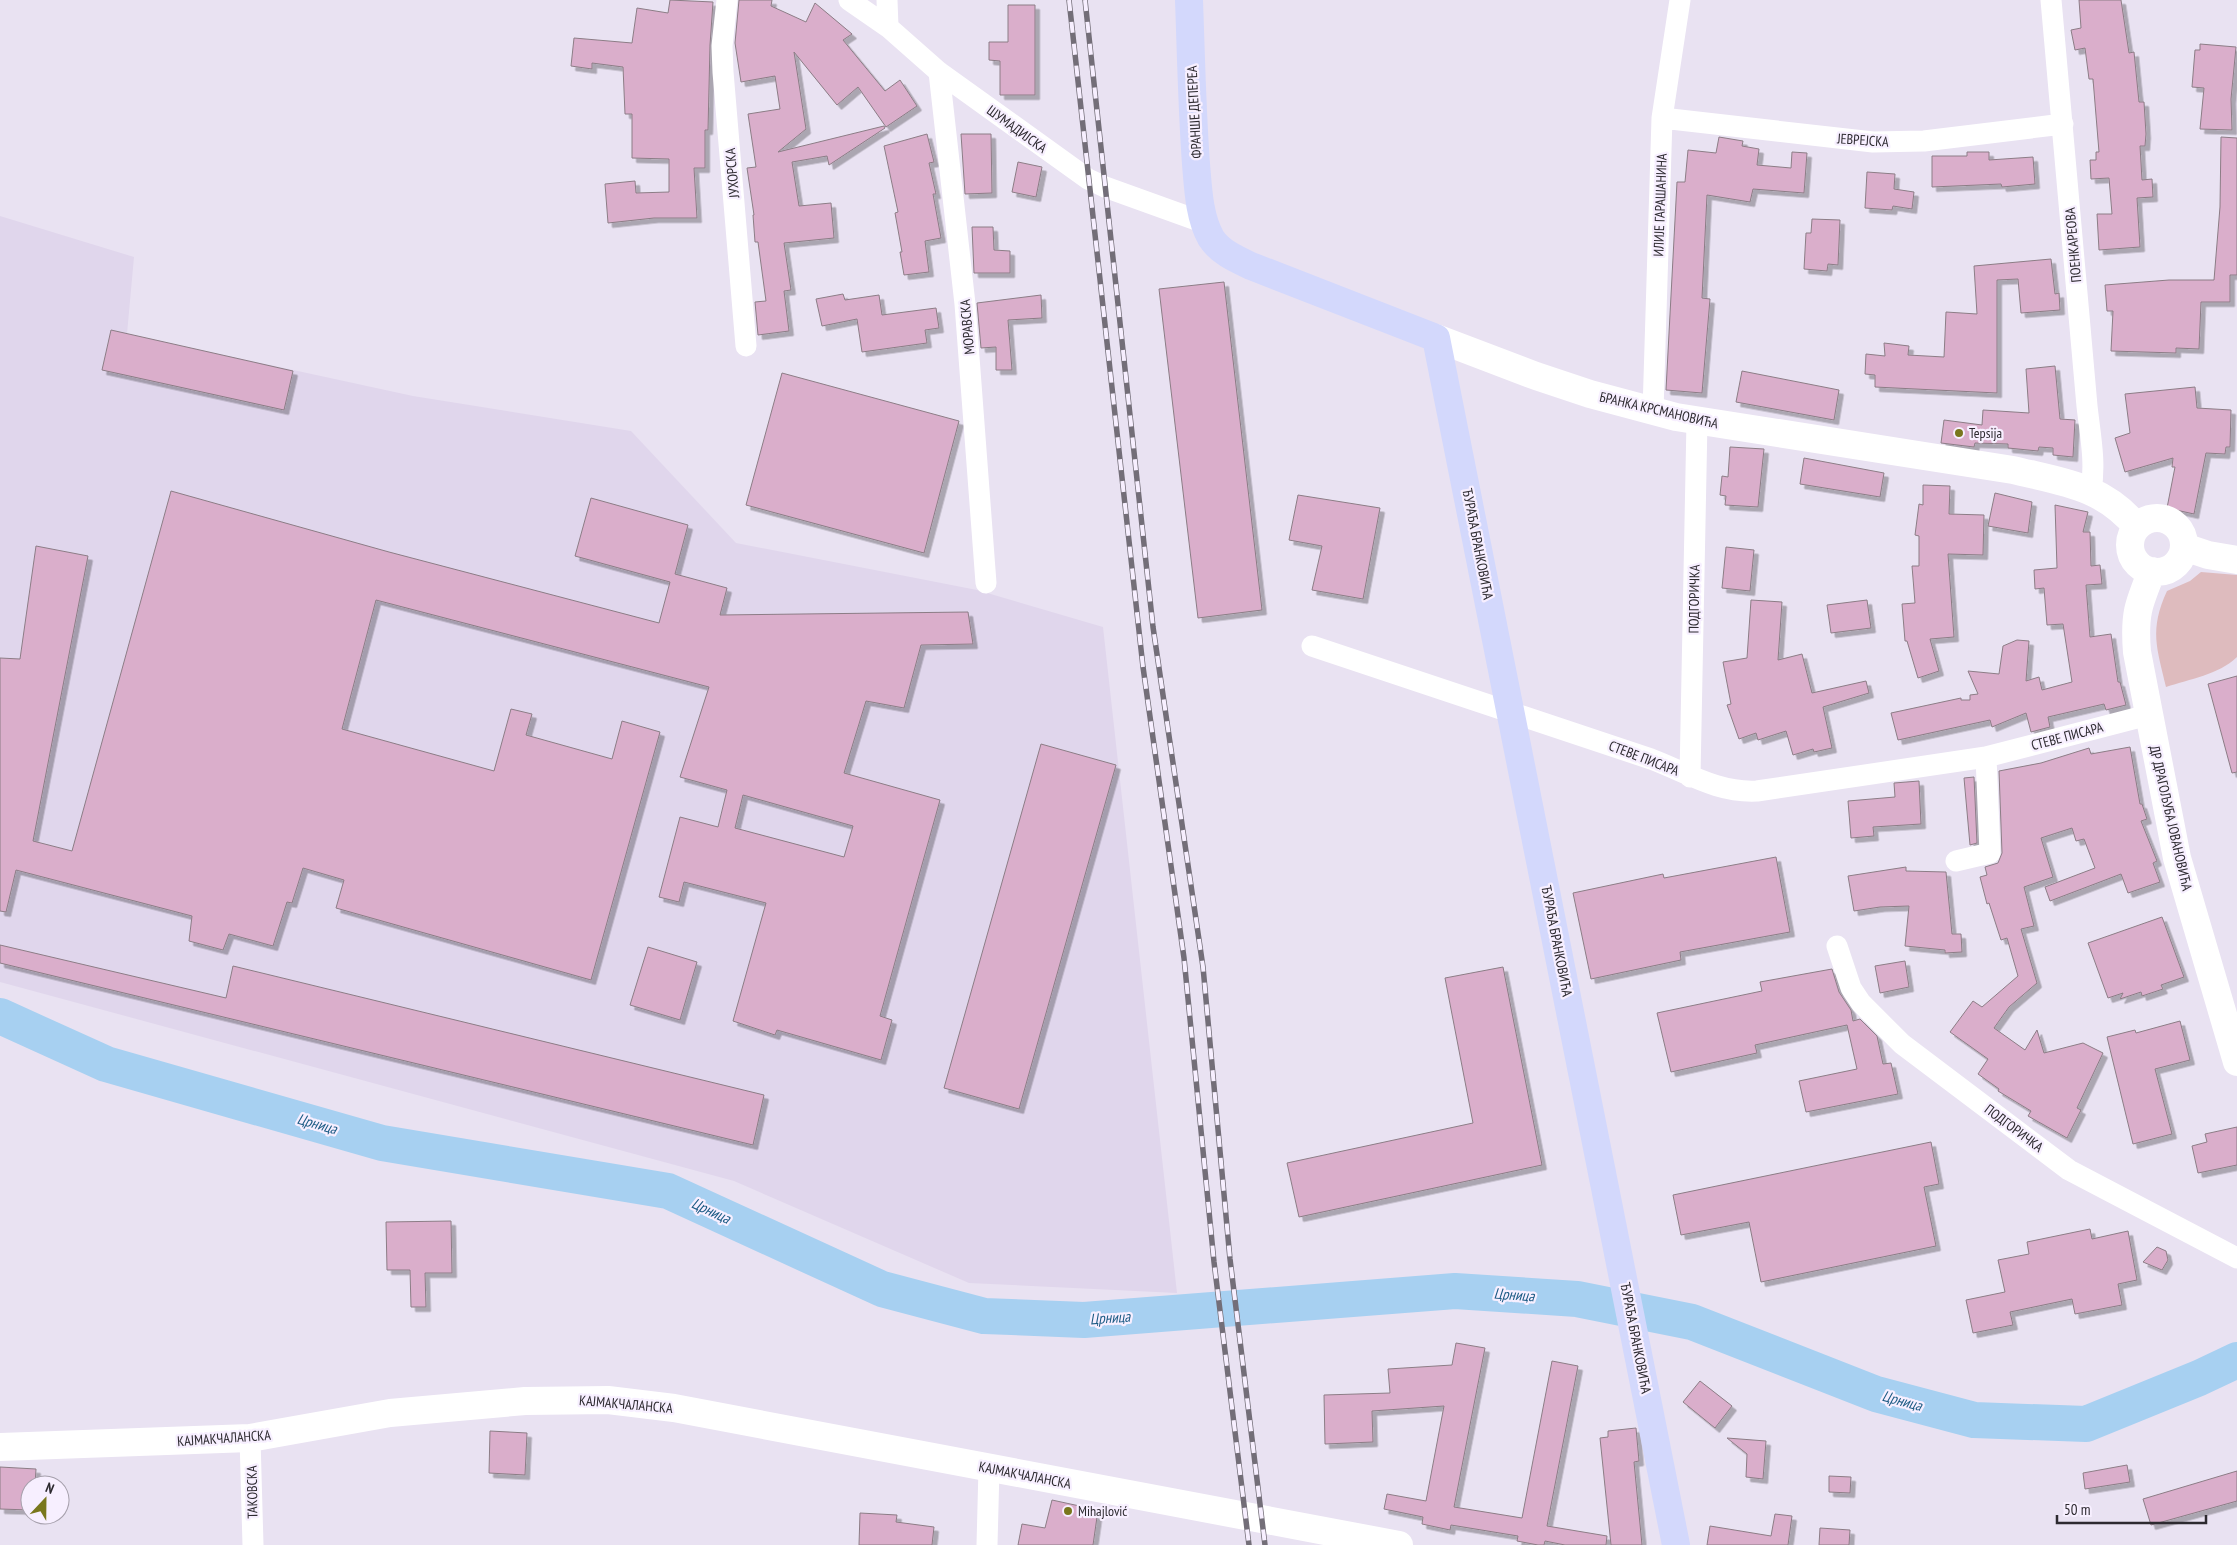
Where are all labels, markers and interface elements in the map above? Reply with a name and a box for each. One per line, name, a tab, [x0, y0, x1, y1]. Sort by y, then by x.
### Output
street label: ФРАНШЕ ДЕПЕРЕА	[1183, 65, 1205, 159]
street label: ШУМАДИЈСКА	[983, 101, 1051, 157]
street label: ЈЕВРЕЈСКА	[1836, 129, 1890, 151]
street label: ЈУХОРСКА	[721, 147, 743, 200]
street label: ИЛИЈЕ ГАРАШАНИНА	[1649, 153, 1671, 257]
street label: ПОЕНКАРЕОВА	[2061, 206, 2085, 283]
street label: МОРАВСКА	[956, 298, 978, 355]
street label: БРАНКА КРСМАНОВИЋА	[1598, 388, 1721, 433]
place label: Tepsija	[1969, 424, 2002, 442]
marker: Tepsija	[1953, 427, 1965, 439]
street label: ЂУРАЂА БРАНКОВИЋА	[1458, 487, 1498, 601]
street label: ПОДГОРИЧКА	[1684, 564, 1704, 634]
street label: СТЕВЕ ПИСАРА	[2029, 718, 2105, 754]
street label: СТЕВЕ ПИСАРА	[1606, 736, 1682, 780]
street label: ДР ДРАГОЉУБА ЈОВАНОВИЋА	[2146, 744, 2197, 893]
street label: ЂУРАЂА БРАНКОВИЋА	[1537, 884, 1577, 998]
street label: ПОДГОРИЧКА	[1981, 1100, 2047, 1156]
water label: Црница	[295, 1109, 340, 1139]
water label: Црница	[689, 1193, 734, 1228]
street label: ЂУРАЂА БРАНКОВИЋА	[1616, 1281, 1656, 1395]
water label: Црница	[1493, 1284, 1536, 1305]
water label: Црница	[1089, 1307, 1132, 1328]
water label: Црница	[1880, 1386, 1925, 1415]
street label: КАЈМАКЧАЛАНСКА	[579, 1391, 674, 1417]
street label: КАЈМАКЧАЛАНСКА	[177, 1426, 272, 1450]
street label: КАЈМАКЧАЛАНСКА	[977, 1457, 1073, 1493]
street label: ТАКОВСКА	[243, 1465, 261, 1519]
north arrow	[20, 1475, 70, 1525]
text: N	[43, 1478, 57, 1498]
scale bar	[2057, 1492, 2206, 1524]
text: 50 m	[2064, 1500, 2090, 1519]
place label: Mihajlović	[1078, 1502, 1127, 1520]
marker: Mihajlović	[1062, 1505, 1074, 1517]

